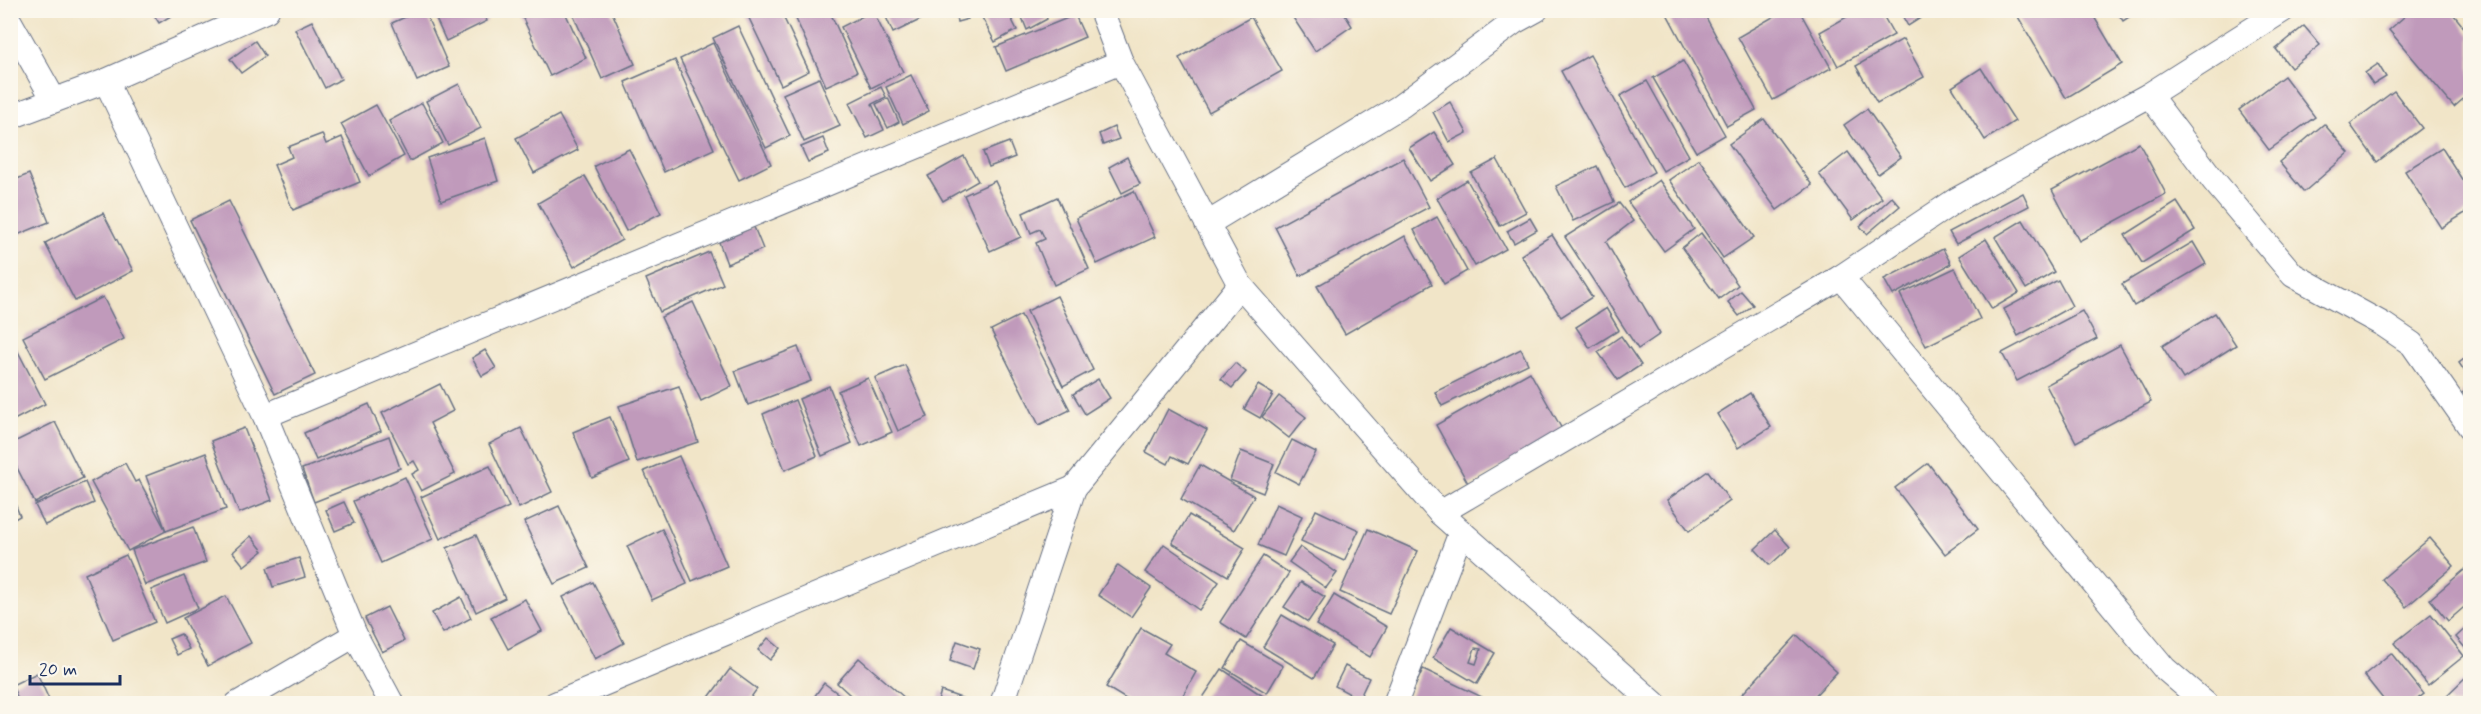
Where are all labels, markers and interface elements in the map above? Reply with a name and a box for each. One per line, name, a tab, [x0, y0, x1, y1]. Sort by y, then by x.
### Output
scale bar	[30, 648, 120, 686]
text: 20 m	[39, 658, 77, 682]

